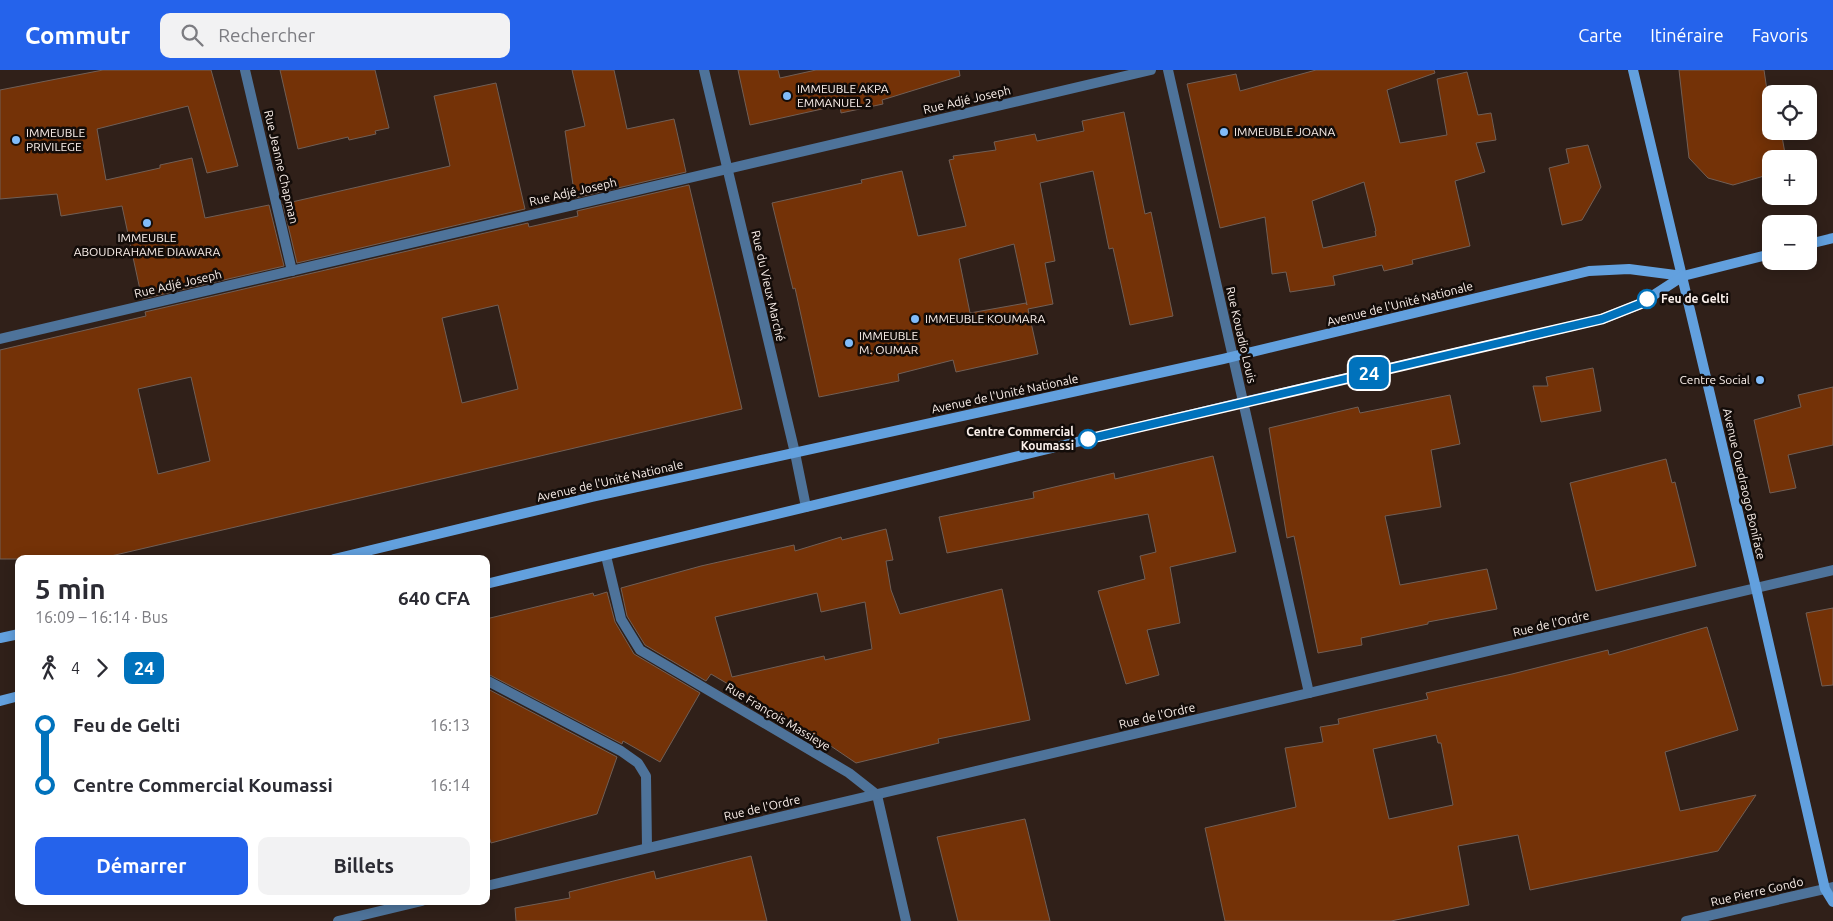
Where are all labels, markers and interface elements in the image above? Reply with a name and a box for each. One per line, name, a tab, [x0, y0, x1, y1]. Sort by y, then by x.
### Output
search box	[160, 13, 510, 58]
icon: search	[178, 21, 206, 49]
text: Commutr	[25, 22, 130, 49]
text: Rechercher	[218, 24, 315, 46]
text: Carte	[1578, 25, 1622, 45]
text: Itinéraire	[1650, 25, 1724, 45]
text: Favoris	[1752, 25, 1808, 45]
place label: IMMEUBLE AKPA EMMANUEL 2	[797, 82, 889, 109]
street label: Rue Adjé Joseph	[922, 83, 1012, 116]
map controls	[1762, 85, 1817, 270]
button: locate	[1762, 85, 1817, 140]
marker: IMMEUBLE AKPA EMMANUEL 2	[781, 90, 793, 102]
street label: Rue Jeanne Chapman	[262, 109, 301, 225]
place label: IMMEUBLE JOANA	[1234, 125, 1335, 138]
place label: IMMEUBLE PRIVILEGE	[26, 126, 85, 153]
marker: IMMEUBLE JOANA	[1218, 126, 1230, 138]
marker: IMMEUBLE PRIVILEGE	[10, 134, 22, 146]
button: +	[1762, 150, 1817, 205]
street label: Rue Adjé Joseph	[528, 175, 618, 208]
button: −	[1762, 215, 1817, 270]
marker: IMMEUBLE ABOUDRAHAME DIAWARA	[141, 217, 153, 229]
street label: Rue du Vieux Marché	[749, 229, 788, 343]
place label: IMMEUBLE ABOUDRAHAME DIAWARA	[74, 231, 221, 258]
street label: Rue Adjé Joseph	[133, 267, 223, 300]
street label: Avenue de l'Unité Nationale	[1326, 279, 1474, 328]
street label: Rue Kouadio Louis	[1224, 285, 1259, 384]
marker: Feu de Gelti	[1637, 289, 1657, 309]
place label: Feu de Gelti	[1661, 292, 1729, 305]
place label: IMMEUBLE KOUMARA	[925, 312, 1045, 325]
marker: IMMEUBLE KOUMARA	[909, 313, 921, 325]
place label: IMMEUBLE M. OUMAR	[859, 329, 919, 356]
marker: IMMEUBLE M. OUMAR	[843, 337, 855, 349]
line badge: 24	[1346, 357, 1392, 389]
text: 24	[1359, 363, 1379, 383]
street label: Avenue de l'Unité Nationale	[930, 372, 1080, 415]
place label: Centre Social	[1679, 373, 1750, 386]
marker: Centre Social	[1754, 374, 1766, 386]
street label: Avenue Ouedraogo Boniface	[1721, 407, 1768, 561]
place label: Centre Commercial Koumassi	[966, 425, 1074, 452]
marker: Centre Commercial Koumassi	[1078, 429, 1098, 449]
street label: Avenue de l'Unité Nationale	[535, 457, 684, 504]
text: 5 min	[35, 573, 106, 604]
text: 640 CFA	[398, 587, 470, 609]
text: 16:09 – 16:14 · Bus	[35, 608, 168, 626]
street label: Rue de l'Ordre	[1511, 608, 1590, 639]
icon: walk	[35, 654, 63, 682]
icon: forward	[88, 654, 116, 682]
text: 24	[134, 658, 154, 678]
text: 4	[71, 659, 80, 677]
street label: Rue François Massieye	[724, 680, 833, 753]
street label: Rue de l'Ordre	[1117, 700, 1196, 731]
text: Feu de Gelti	[73, 714, 180, 736]
text: 16:13	[430, 716, 470, 734]
text: Centre Commercial Koumassi	[73, 774, 333, 796]
text: 16:14	[430, 776, 470, 794]
street label: Rue de l'Ordre	[722, 792, 801, 823]
button: Démarrer	[35, 837, 248, 895]
button: Billets	[258, 837, 470, 895]
street label: Rue Pierre Gondo	[1709, 875, 1805, 909]

